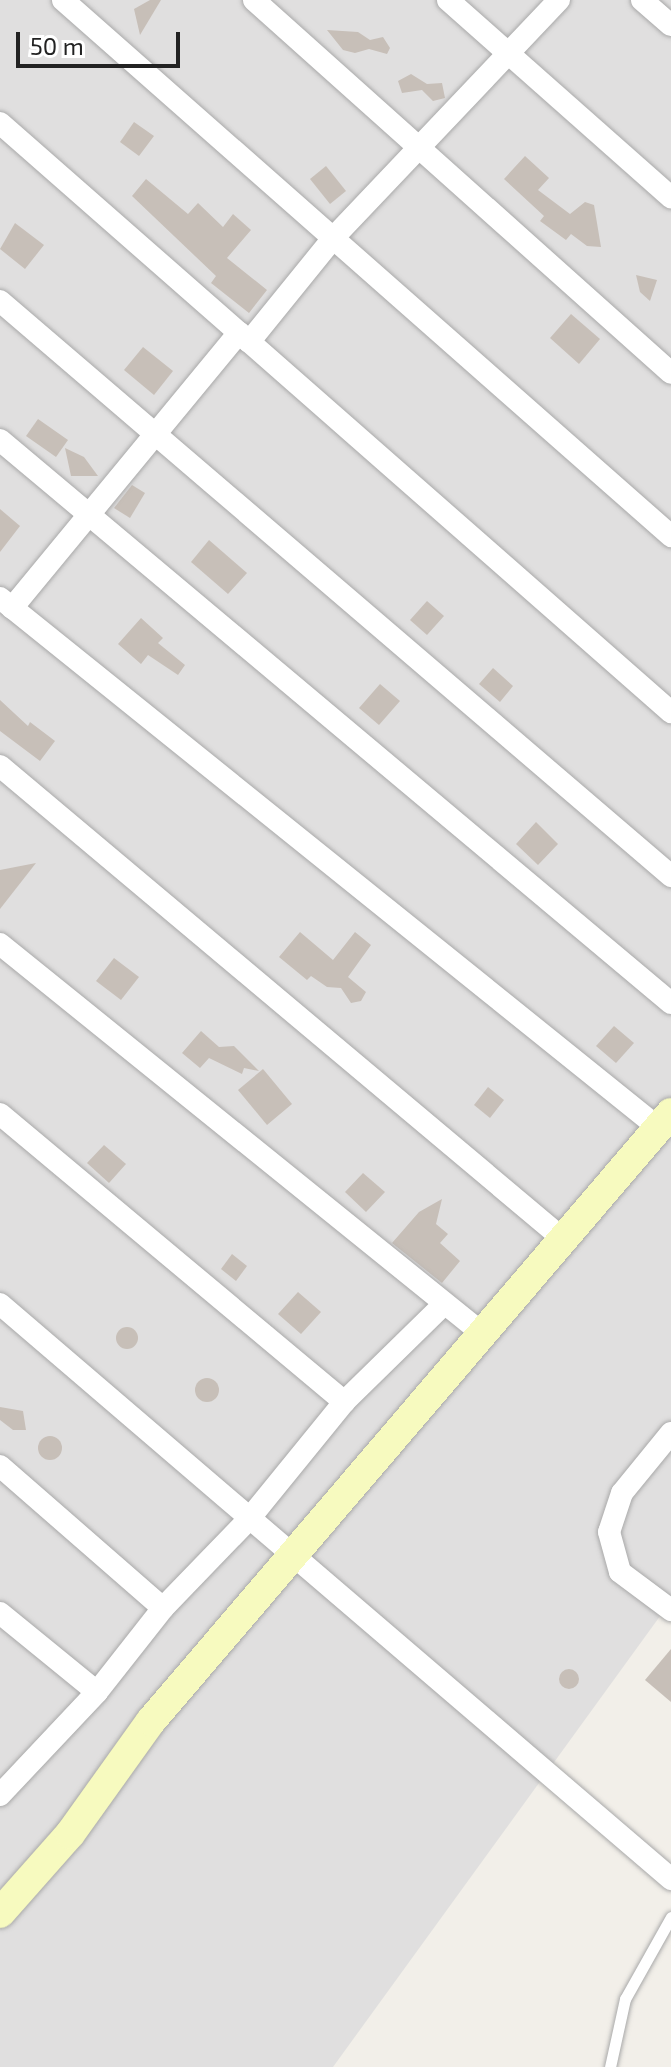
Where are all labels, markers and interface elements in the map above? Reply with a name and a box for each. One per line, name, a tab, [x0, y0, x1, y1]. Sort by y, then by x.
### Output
scale bar	[20, 16, 184, 66]
text: 50 m	[30, 31, 84, 60]

